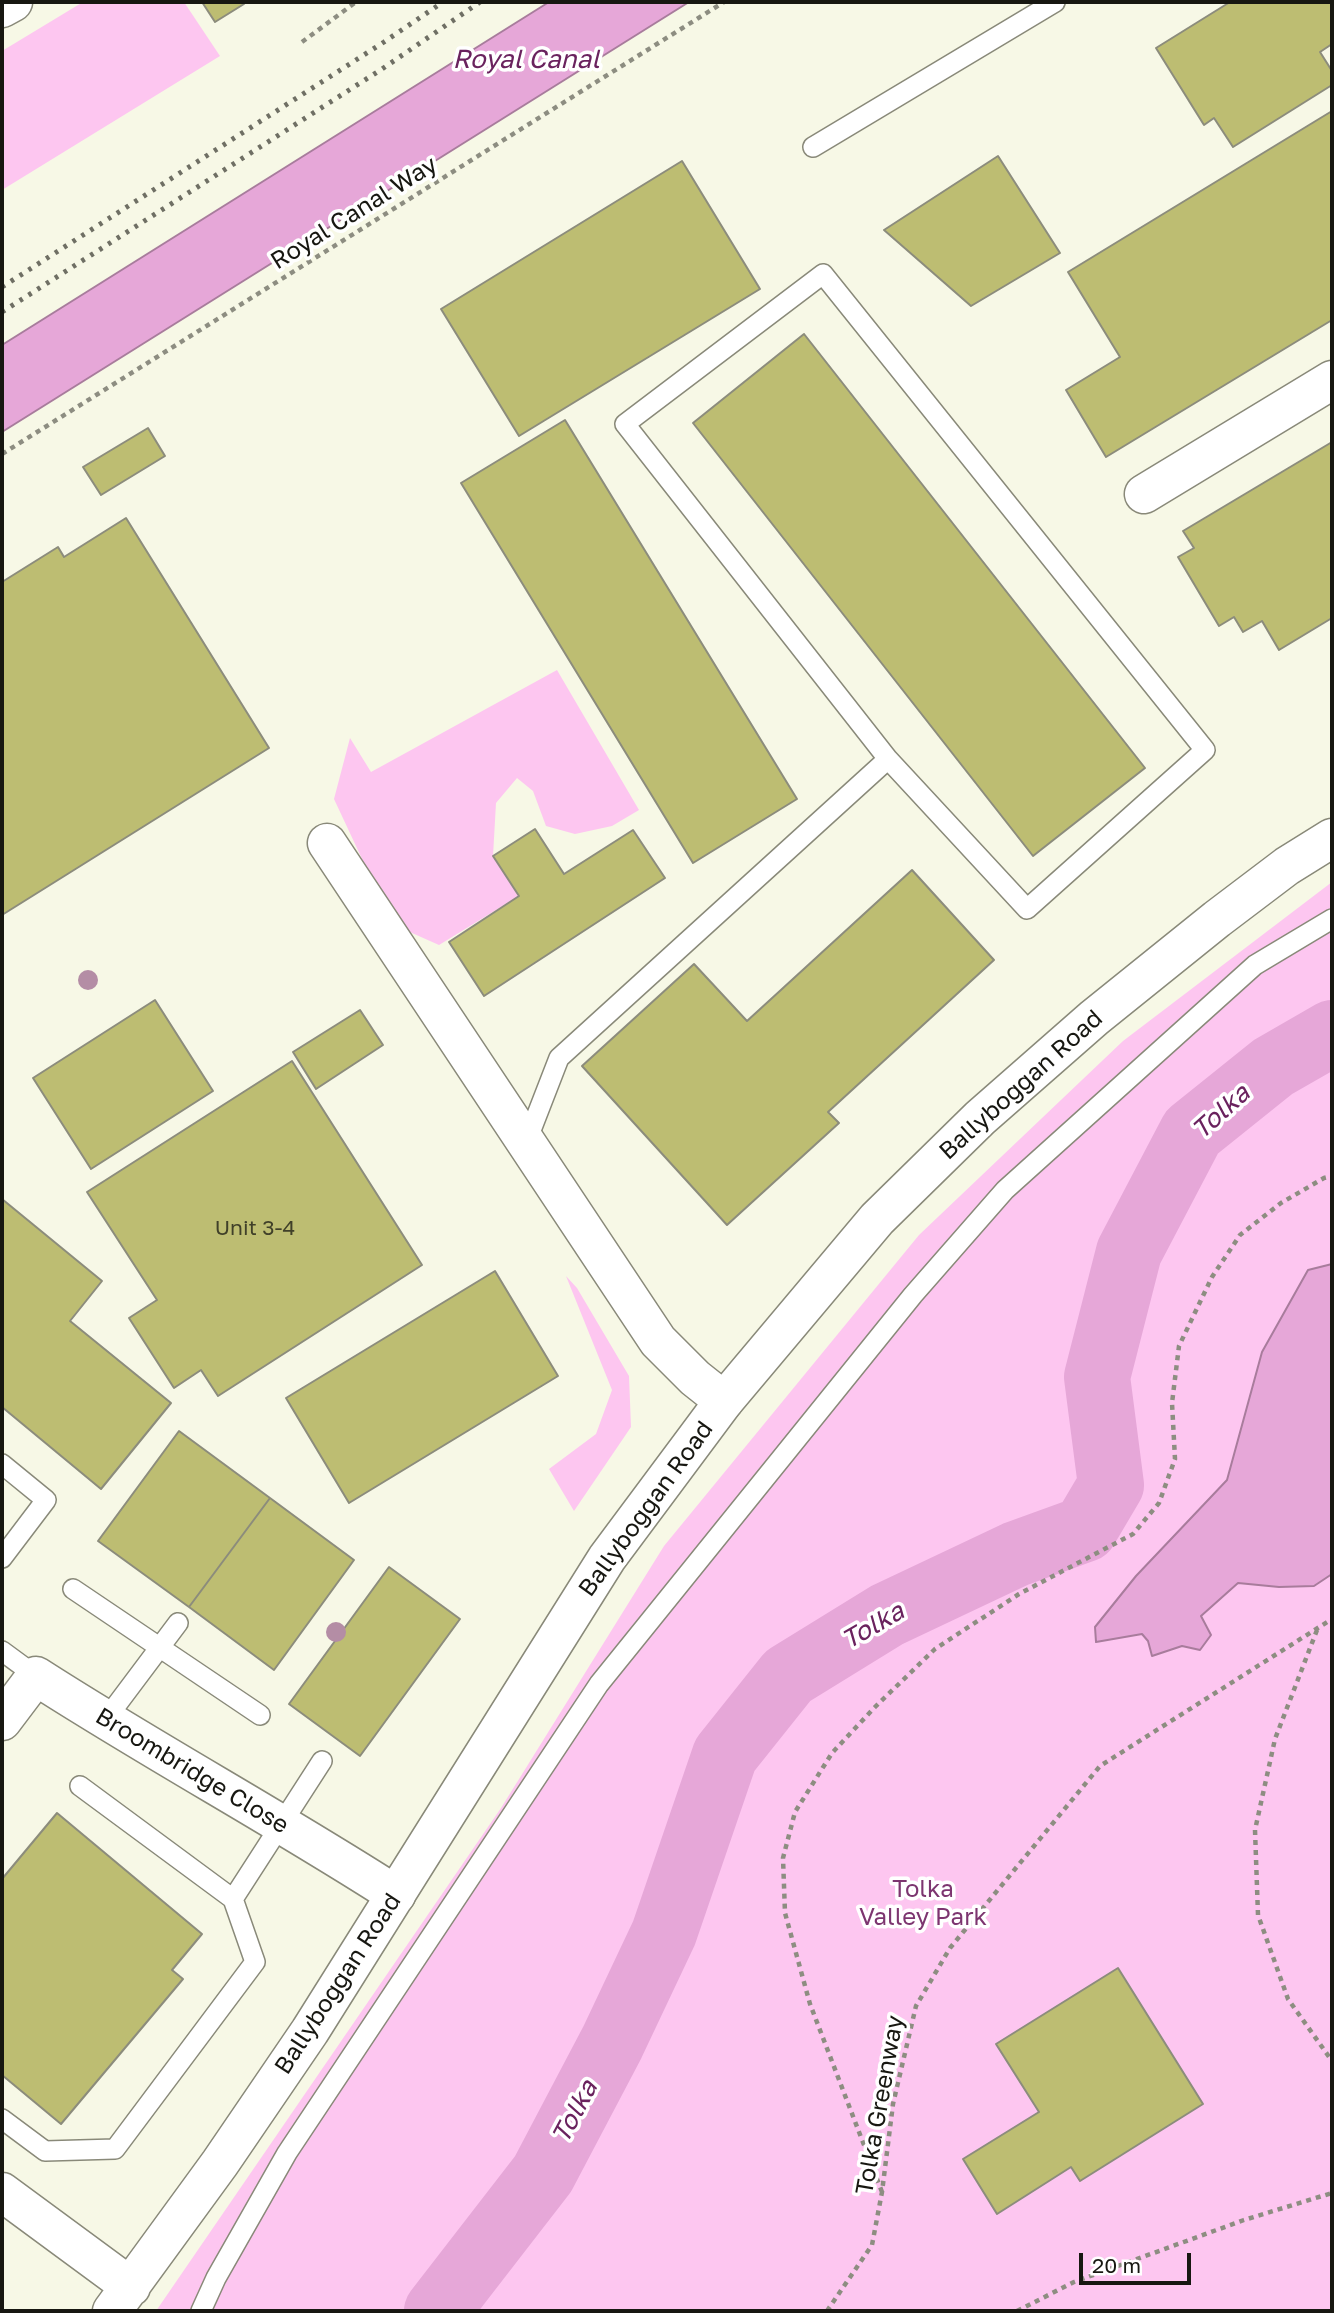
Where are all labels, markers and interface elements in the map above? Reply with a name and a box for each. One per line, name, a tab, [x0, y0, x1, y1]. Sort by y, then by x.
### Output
water label: Royal Canal	[452, 44, 600, 76]
street label: Royal Canal Way	[266, 150, 442, 276]
street label: Ballyboggan Road	[933, 1004, 1109, 1166]
water label: Tolka	[1186, 1078, 1256, 1146]
house number: Unit 3-4	[215, 1215, 295, 1241]
street label: Ballyboggan Road	[573, 1416, 719, 1602]
water label: Tolka	[836, 1596, 910, 1656]
street label: Broombridge Close	[90, 1702, 294, 1840]
park label: Tolka Valley Park	[859, 1875, 987, 1931]
street label: Ballyboggan Road	[269, 1888, 407, 2080]
street label: Tolka Greenway	[850, 2013, 910, 2197]
water label: Tolka	[546, 2075, 604, 2149]
scale bar	[1082, 2240, 1194, 2284]
text: 20 m	[1092, 2252, 1141, 2278]

